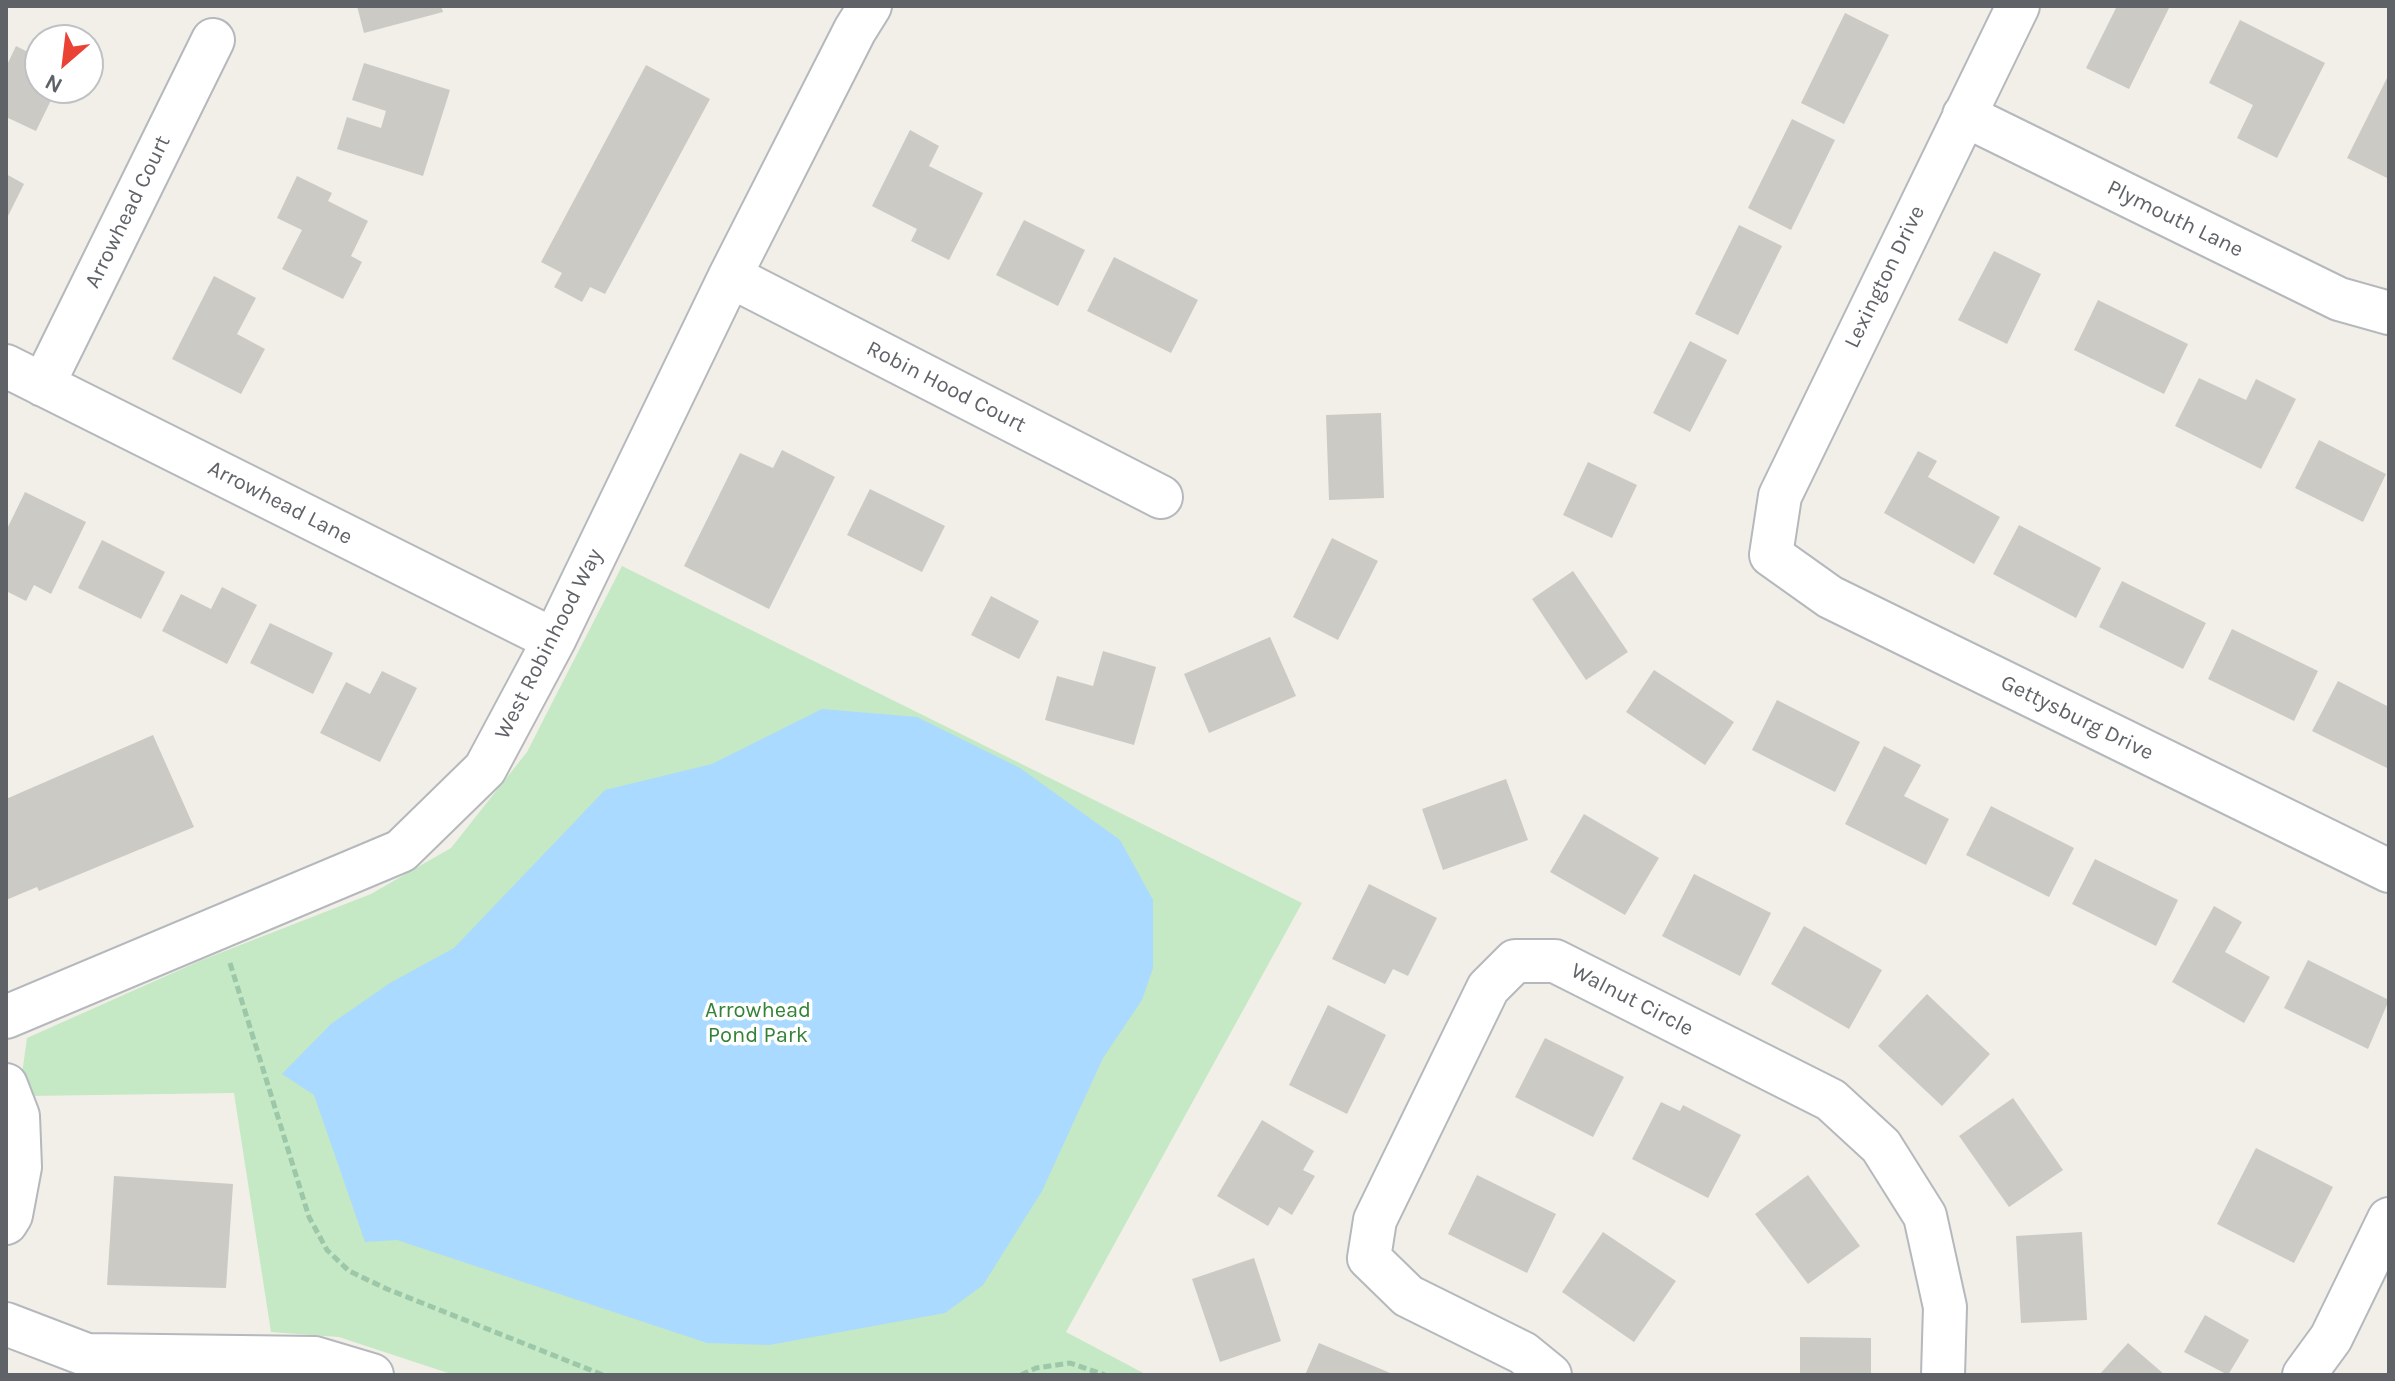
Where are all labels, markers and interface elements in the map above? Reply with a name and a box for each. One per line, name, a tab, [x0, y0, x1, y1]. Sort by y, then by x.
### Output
north arrow	[24, 24, 104, 104]
text: N	[41, 68, 67, 99]
street label: Arrowhead Court	[80, 131, 176, 293]
street label: Plymouth Lane	[2103, 175, 2247, 263]
street label: Lexington Drive	[1839, 201, 1931, 353]
street label: Robin Hood Court	[862, 335, 1030, 439]
street label: Arrowhead Lane	[203, 455, 357, 551]
street label: West Robinhood Way	[489, 544, 609, 744]
street label: Gettysburg Drive	[1996, 670, 2158, 766]
street label: Walnut Circle	[1566, 958, 1698, 1042]
park label: Arrowhead Pond Park	[705, 998, 811, 1050]

